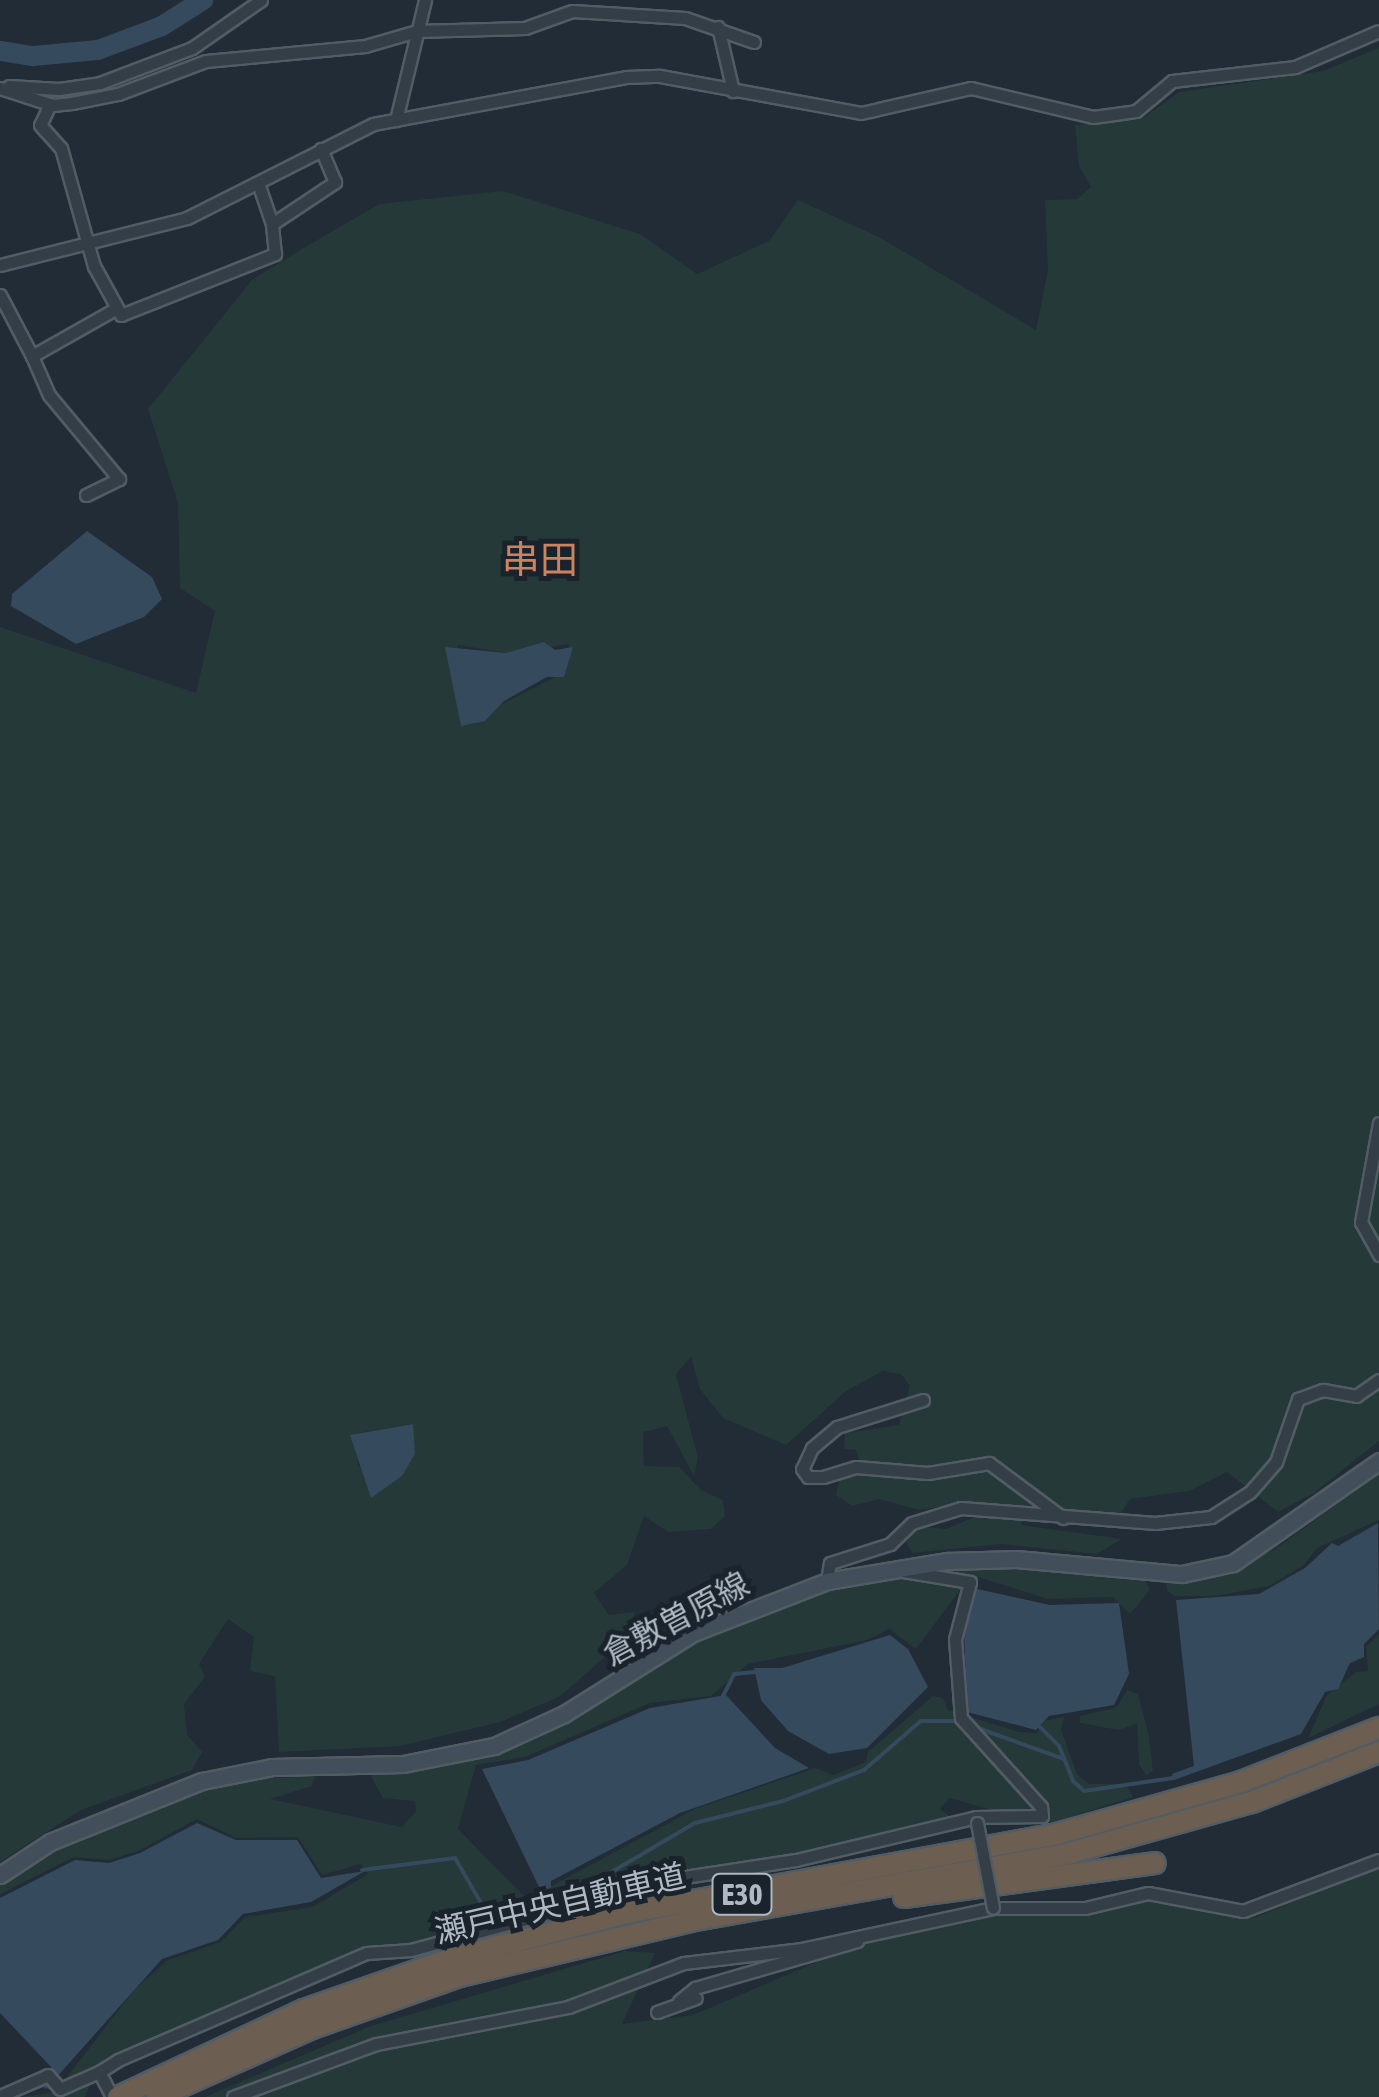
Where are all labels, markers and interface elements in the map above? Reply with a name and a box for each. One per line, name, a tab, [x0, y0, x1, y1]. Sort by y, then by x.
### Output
district label: 串田	[502, 537, 578, 583]
street label: 倉敷曽原線	[596, 1564, 756, 1674]
street label: 瀬戸中央自動車道	[431, 1856, 689, 1952]
road number: E30	[710, 1869, 774, 1919]

